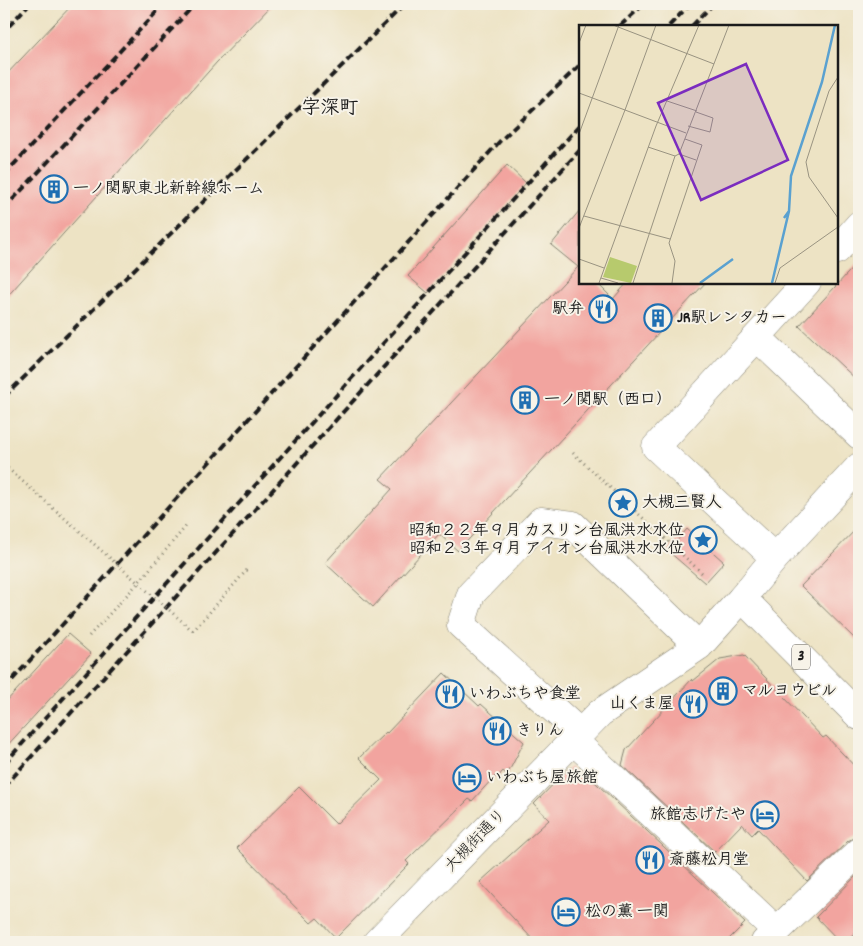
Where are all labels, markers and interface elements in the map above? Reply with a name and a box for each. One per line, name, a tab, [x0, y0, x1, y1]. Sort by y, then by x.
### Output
inset map	[579, 25, 838, 284]
district label: 字深町	[301, 96, 359, 123]
building icon: 一ノ関駅東北新幹線ホーム	[39, 174, 69, 204]
place label: 一ノ関駅東北新幹線ホーム	[73, 178, 264, 201]
restaurant icon: 駅弁	[588, 294, 618, 324]
place label: 駅弁	[552, 298, 584, 321]
building icon: JR駅レンタカー	[643, 303, 673, 333]
place label: JR駅レンタカー	[677, 307, 787, 330]
building icon: 一ノ関駅（西口）	[510, 385, 540, 415]
place label: 一ノ関駅（西口）	[544, 389, 672, 412]
place icon: 大槻三賢人	[608, 488, 638, 518]
place label: 大槻三賢人	[642, 492, 722, 515]
place label: 昭和２２年９月 カスリン台風洪水水位 昭和２３年９月 アイオン台風洪水水位	[409, 520, 684, 561]
place icon: 昭和２２年９月 カスリン台風洪水水位 昭和２３年９月 アイオン台風洪水水位	[688, 525, 718, 555]
road number: 3	[792, 644, 810, 670]
building icon: マルヨウビル	[708, 676, 738, 706]
restaurant icon: いわぶちや食堂	[435, 679, 465, 709]
place label: マルヨウビル	[742, 680, 837, 703]
place label: いわぶちや食堂	[469, 683, 581, 706]
restaurant icon: 山くま屋	[678, 689, 708, 719]
place label: 山くま屋	[610, 693, 674, 716]
restaurant icon: きりん	[482, 716, 512, 746]
place label: きりん	[516, 720, 564, 743]
hotel icon: いわぶち屋旅館	[452, 763, 482, 793]
place label: いわぶち屋旅館	[486, 767, 598, 790]
hotel icon: 旅館志げたや	[750, 800, 780, 830]
street label: 大槻街通り	[440, 804, 512, 878]
place label: 旅館志げたや	[650, 804, 746, 827]
restaurant icon: 斎藤松月堂	[635, 845, 665, 875]
place label: 斎藤松月堂	[669, 849, 749, 872]
hotel icon: 松の薫 一関	[551, 897, 581, 927]
place label: 松の薫 一関	[585, 901, 669, 924]

